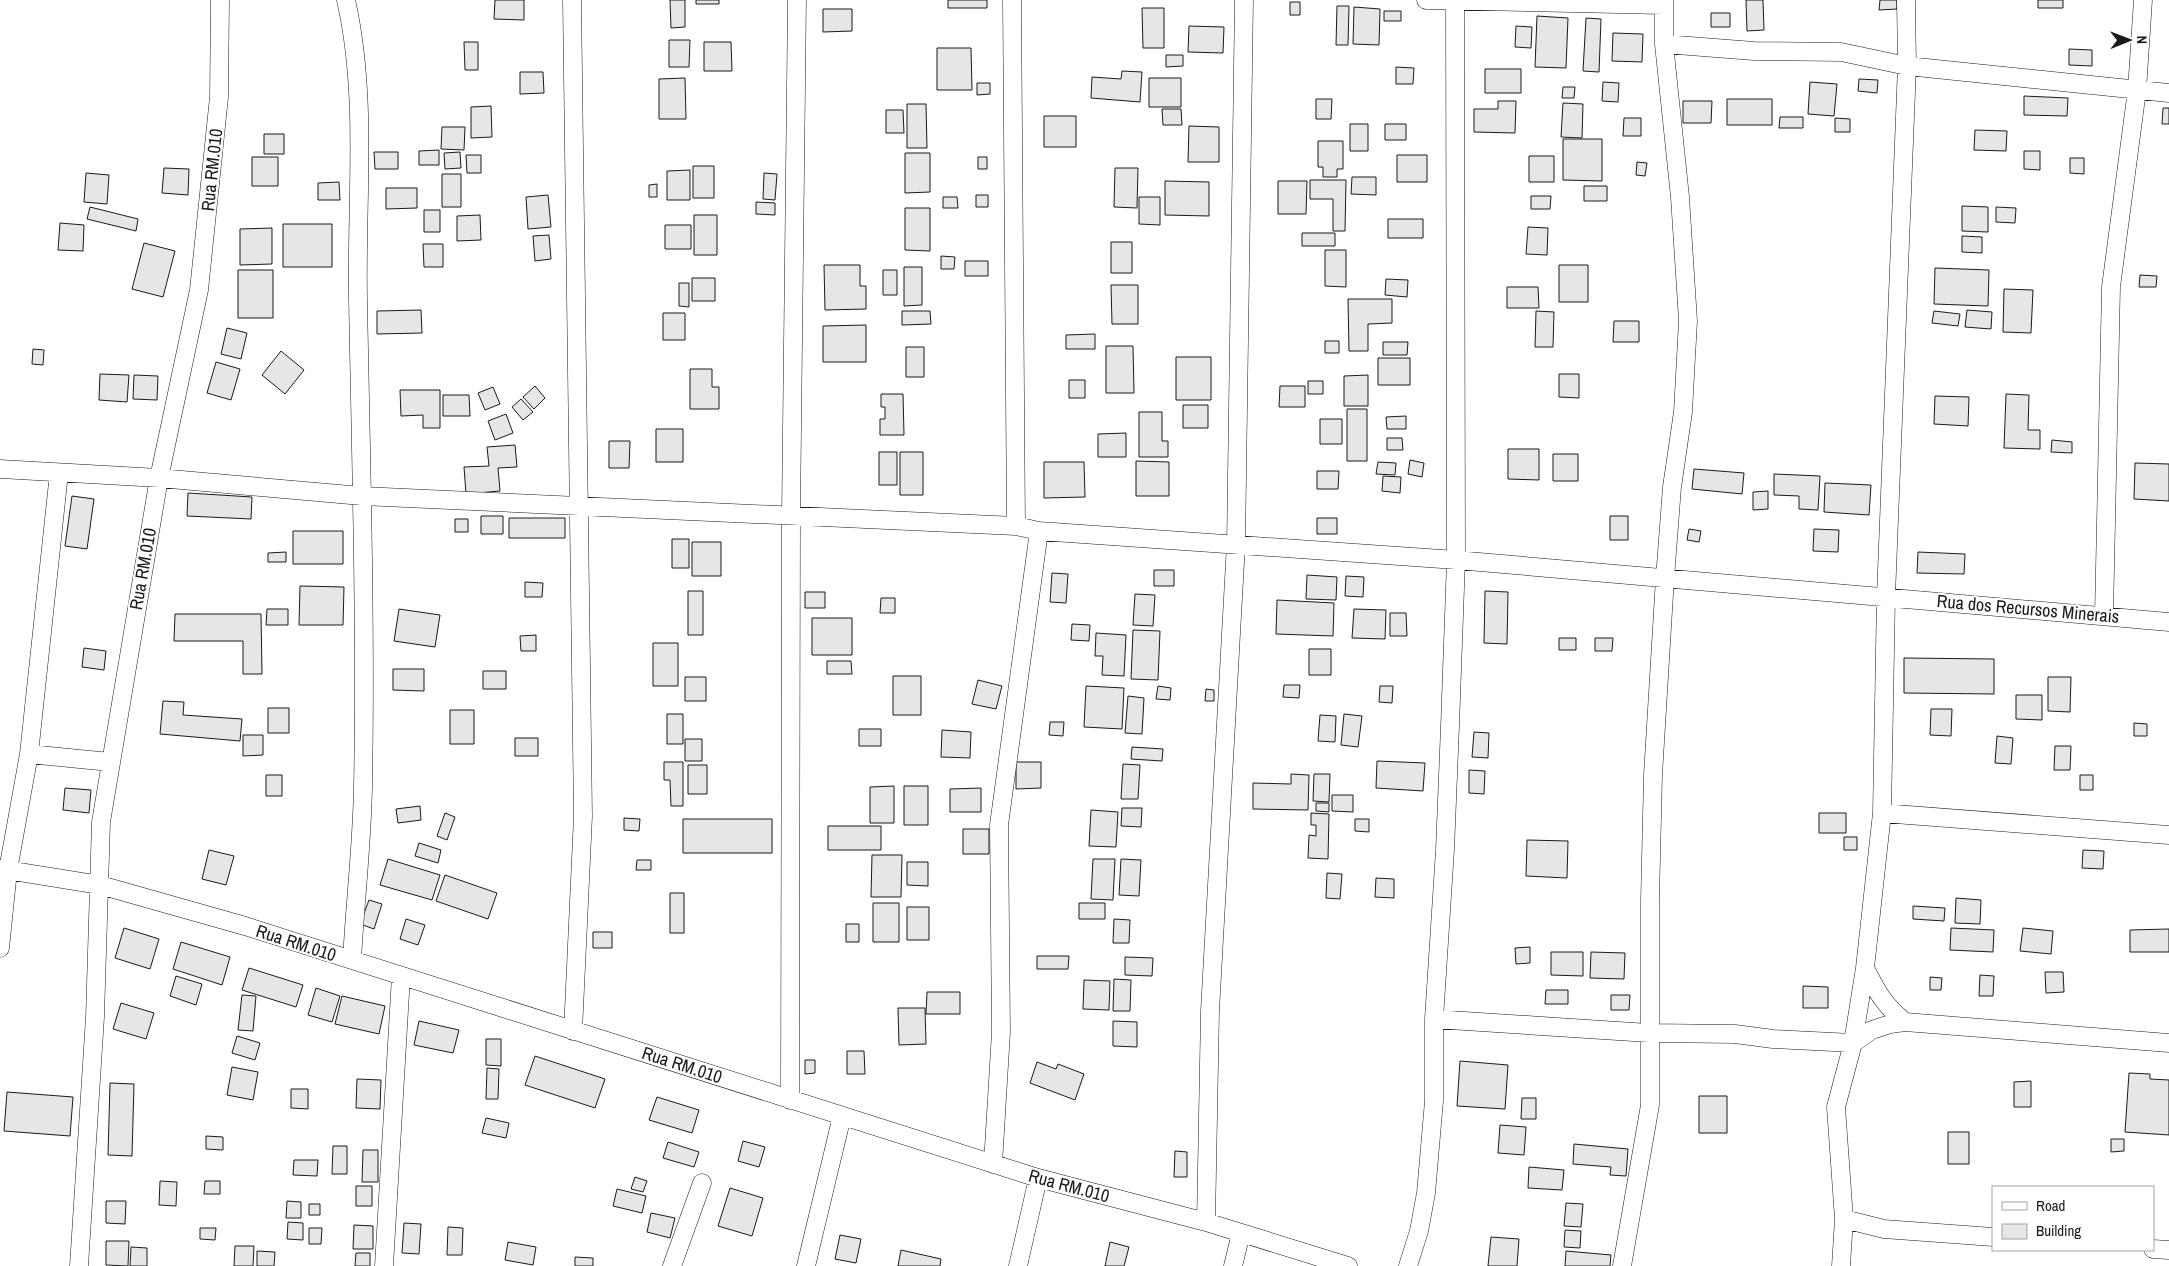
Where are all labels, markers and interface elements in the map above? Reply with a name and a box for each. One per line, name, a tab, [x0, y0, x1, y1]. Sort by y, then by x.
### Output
north arrow	[2104, 15, 2154, 65]
text: N	[2133, 35, 2151, 44]
street label: Rua RM.010	[195, 127, 228, 212]
street label: Rua RM.010	[123, 526, 162, 612]
street label: Rua dos Recursos Minerais	[1936, 588, 2120, 629]
street label: Rua RM.010	[253, 918, 339, 967]
street label: Rua RM.010	[639, 1040, 725, 1089]
street label: Rua RM.010	[1026, 1163, 1112, 1208]
legend	[1992, 1186, 2154, 1251]
text: Road	[2036, 1195, 2065, 1216]
text: Building	[2036, 1220, 2081, 1241]

